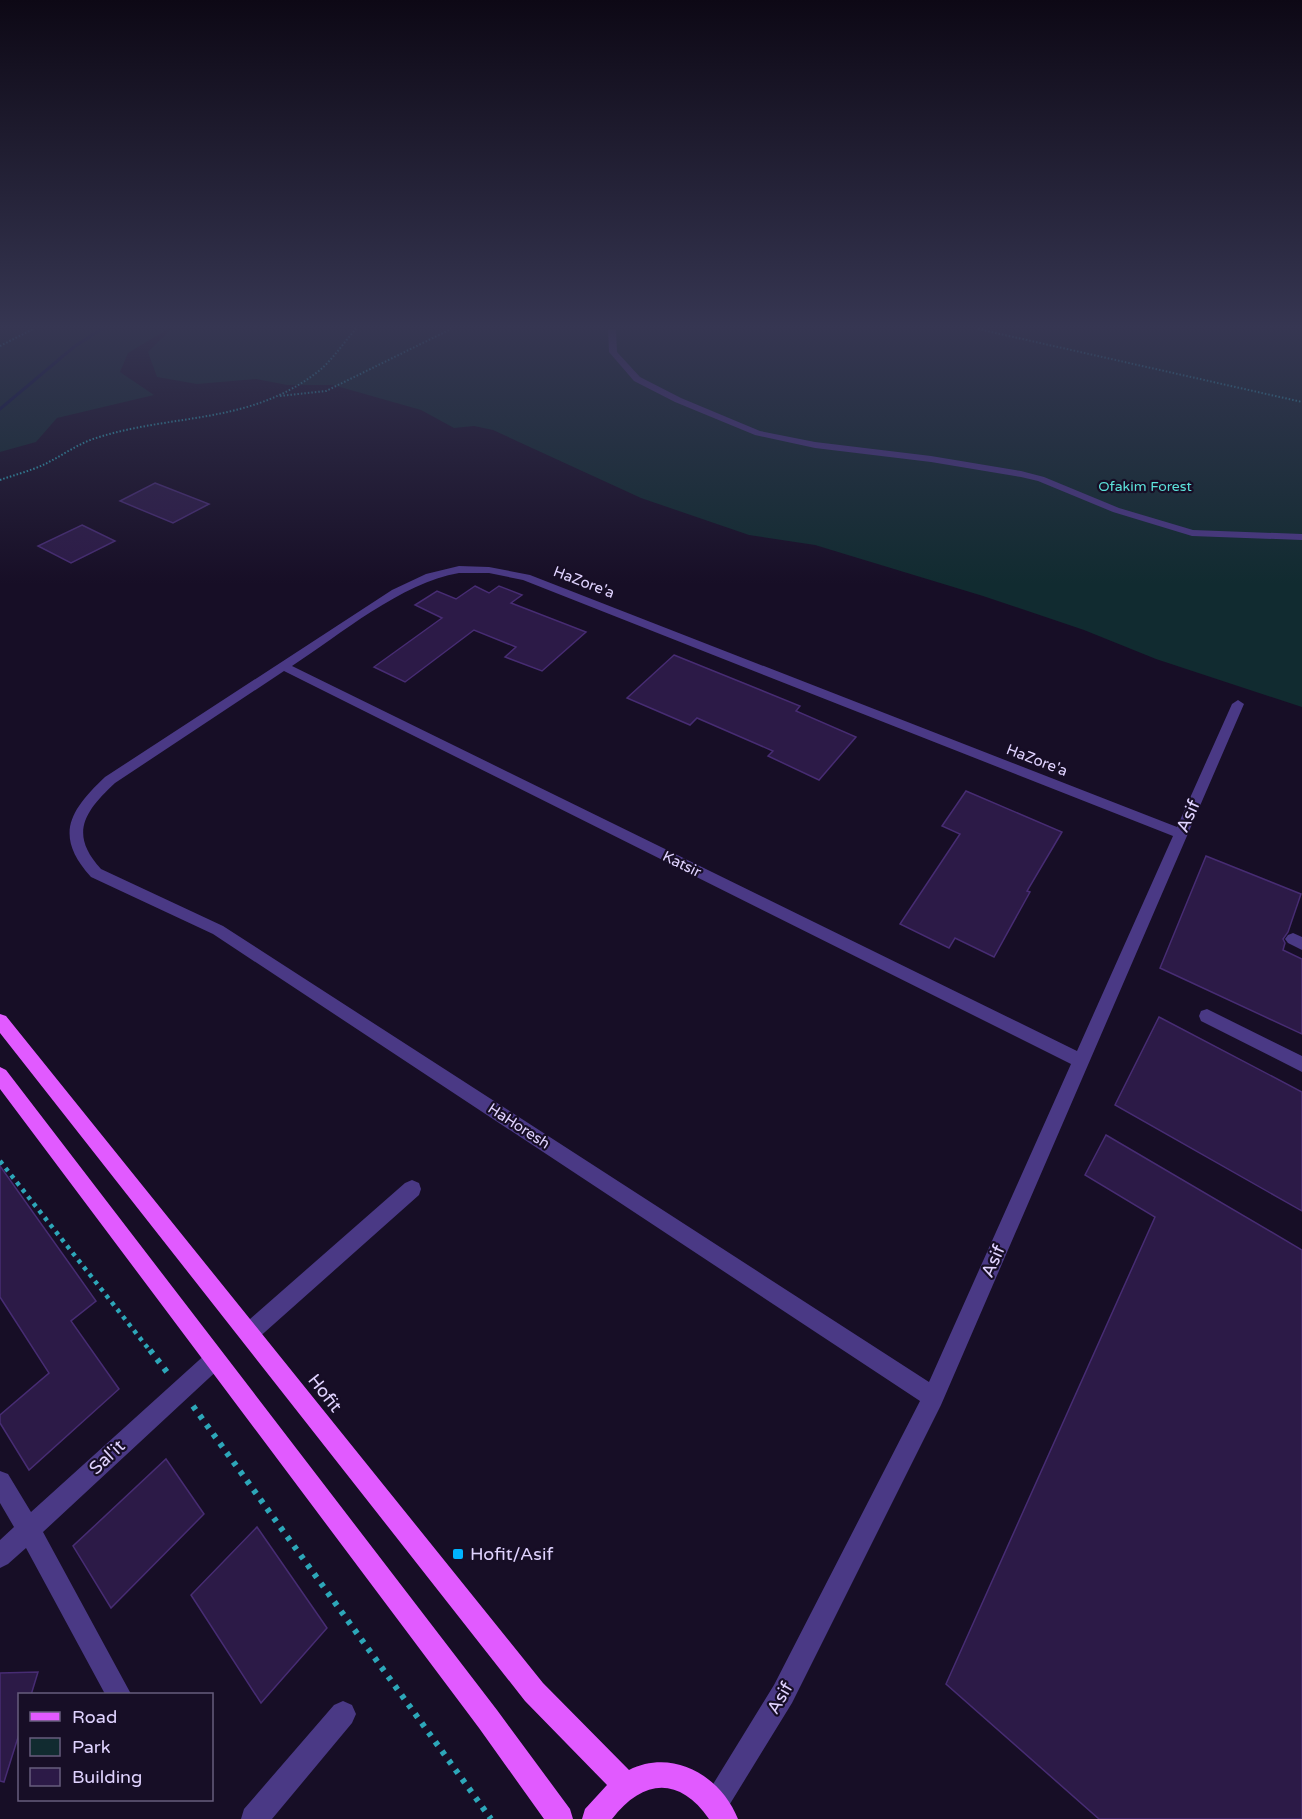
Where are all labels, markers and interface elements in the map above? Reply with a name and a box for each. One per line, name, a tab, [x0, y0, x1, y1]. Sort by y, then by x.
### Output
park label: Ofakim Forest	[1098, 478, 1192, 495]
street label: HaZore'a	[551, 562, 617, 602]
street label: HaZore'a	[1004, 740, 1070, 780]
street label: Asif	[1171, 796, 1205, 836]
street label: Katsir	[660, 847, 704, 881]
street label: HaHoresh	[485, 1099, 553, 1153]
street label: Asif	[976, 1241, 1010, 1281]
street label: Hofit	[303, 1369, 347, 1417]
street label: Sal'it	[84, 1435, 130, 1479]
place label: Hofit/Asif	[470, 1543, 553, 1565]
marker: Hofit/Asif	[451, 1547, 465, 1561]
street label: Asif	[762, 1678, 798, 1718]
legend	[18, 1693, 213, 1801]
text: Road	[72, 1706, 117, 1728]
text: Park	[72, 1736, 111, 1758]
text: Building	[72, 1766, 142, 1788]

